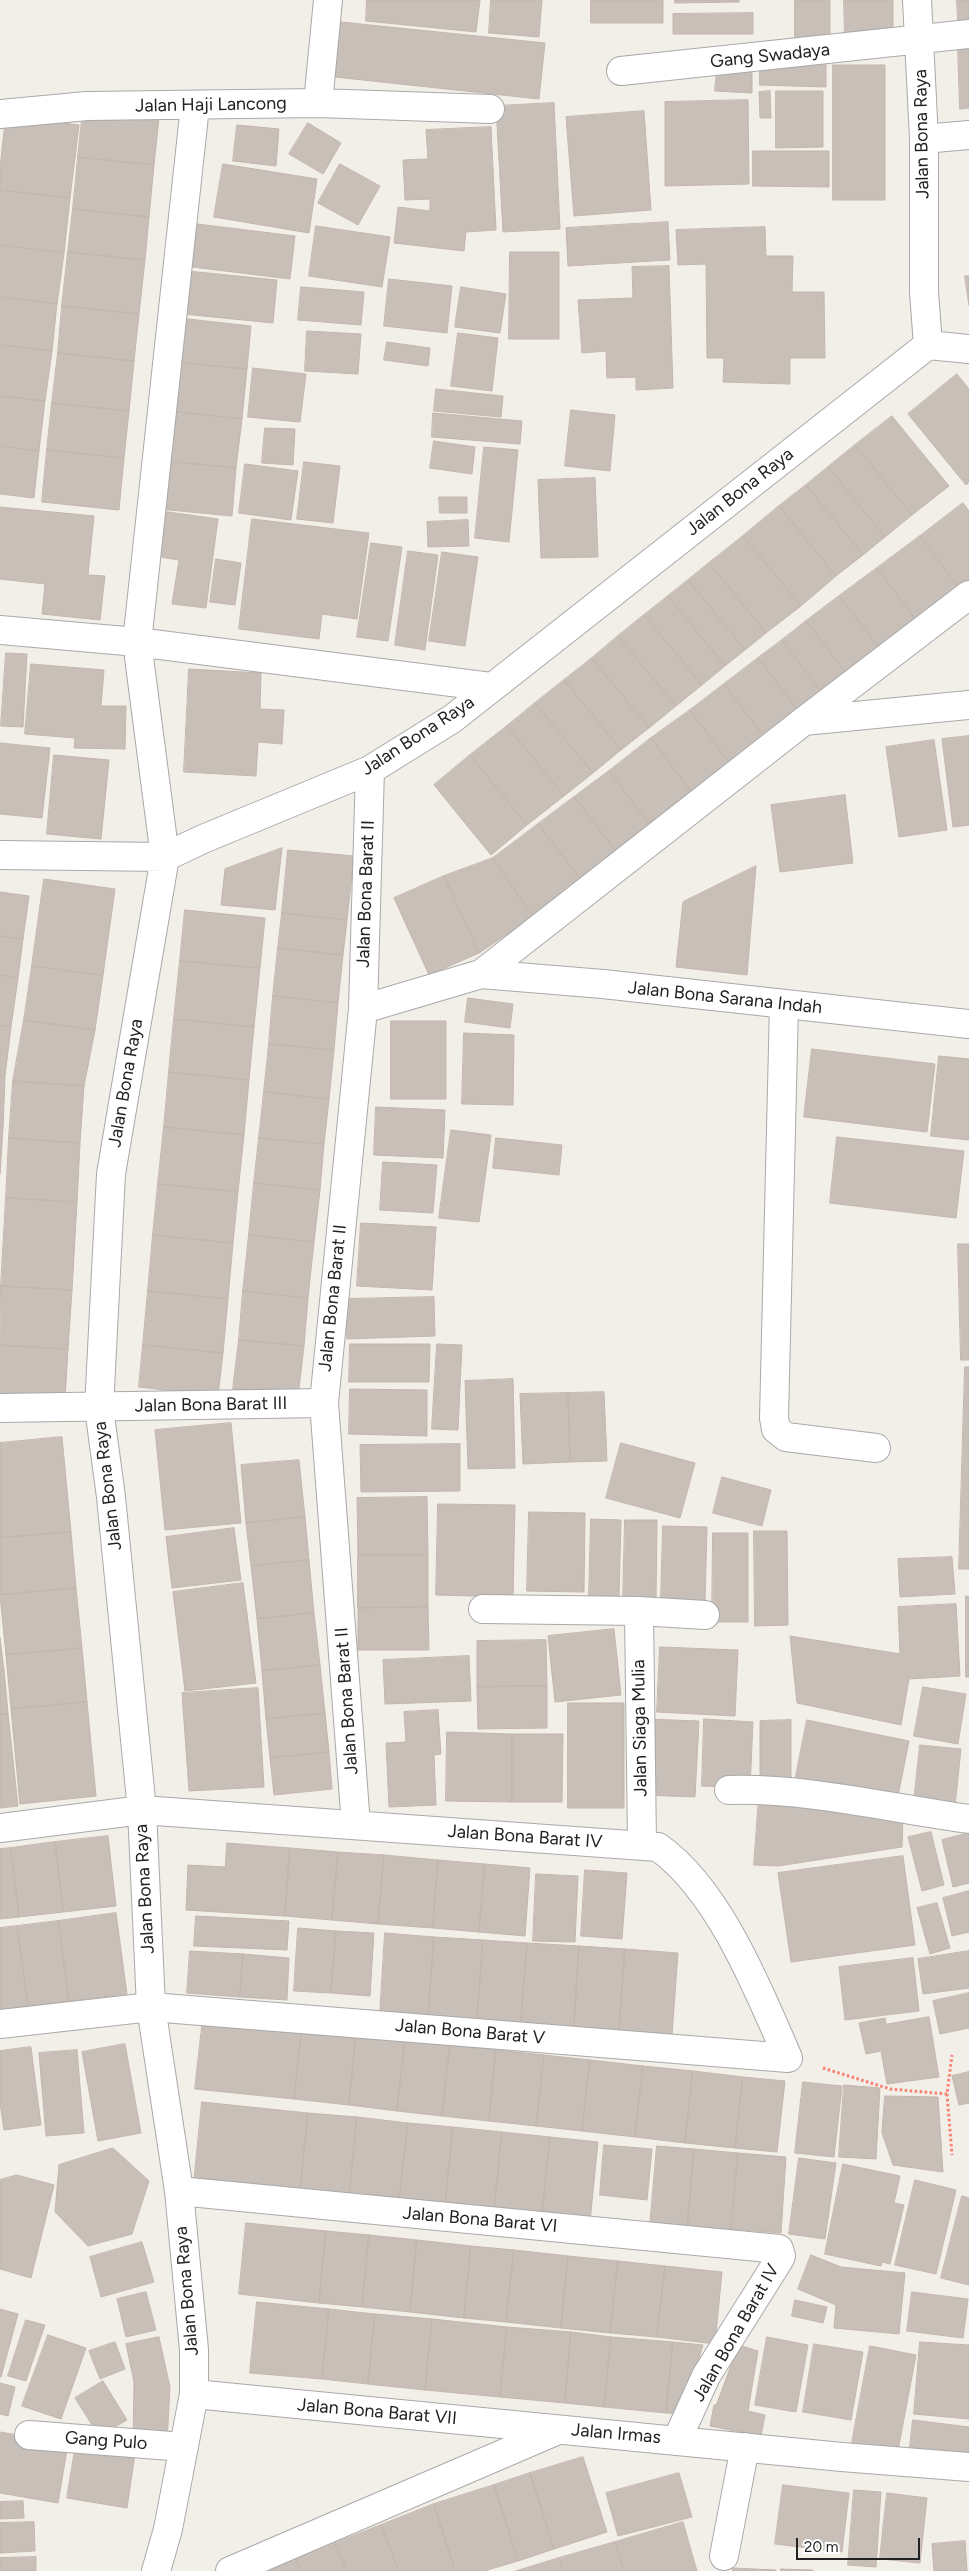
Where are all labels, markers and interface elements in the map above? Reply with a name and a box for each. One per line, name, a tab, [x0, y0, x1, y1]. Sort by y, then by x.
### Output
street label: Gang Swadaya	[709, 39, 831, 73]
street label: Jalan Bona Raya	[910, 69, 934, 199]
street label: Jalan Haji Lancong	[135, 93, 287, 117]
street label: Jalan Bona Raya	[682, 443, 798, 541]
street label: Jalan Bona Raya	[358, 692, 478, 780]
street label: Jalan Bona Barat II	[353, 820, 379, 968]
street label: Jalan Bona Sarana Indah	[627, 977, 823, 1019]
street label: Jalan Bona Raya	[104, 1017, 148, 1149]
street label: Jalan Bona Barat II	[315, 1223, 351, 1373]
street label: Jalan Bona Barat III	[135, 1393, 287, 1417]
street label: Jalan Bona Raya	[89, 1420, 127, 1552]
street label: Jalan Bona Barat II	[331, 1627, 363, 1775]
street label: Jalan Siaga Mulia	[628, 1659, 652, 1797]
street label: Jalan Bona Barat IV	[447, 1821, 603, 1853]
street label: Jalan Bona Raya	[131, 1824, 159, 1954]
street label: Jalan Bona Barat V	[394, 2015, 546, 2049]
street label: Jalan Bona Barat VI	[402, 2202, 558, 2238]
street label: Jalan Bona Raya	[171, 2225, 203, 2357]
street label: Jalan Bona Barat IV	[688, 2260, 784, 2406]
street label: Jalan Bona Barat VII	[296, 2394, 458, 2430]
street label: Jalan Irmas	[570, 2419, 662, 2449]
street label: Gang Pulo	[64, 2427, 148, 2455]
scale bar	[799, 2528, 923, 2560]
text: 20 m	[804, 2538, 838, 2556]

